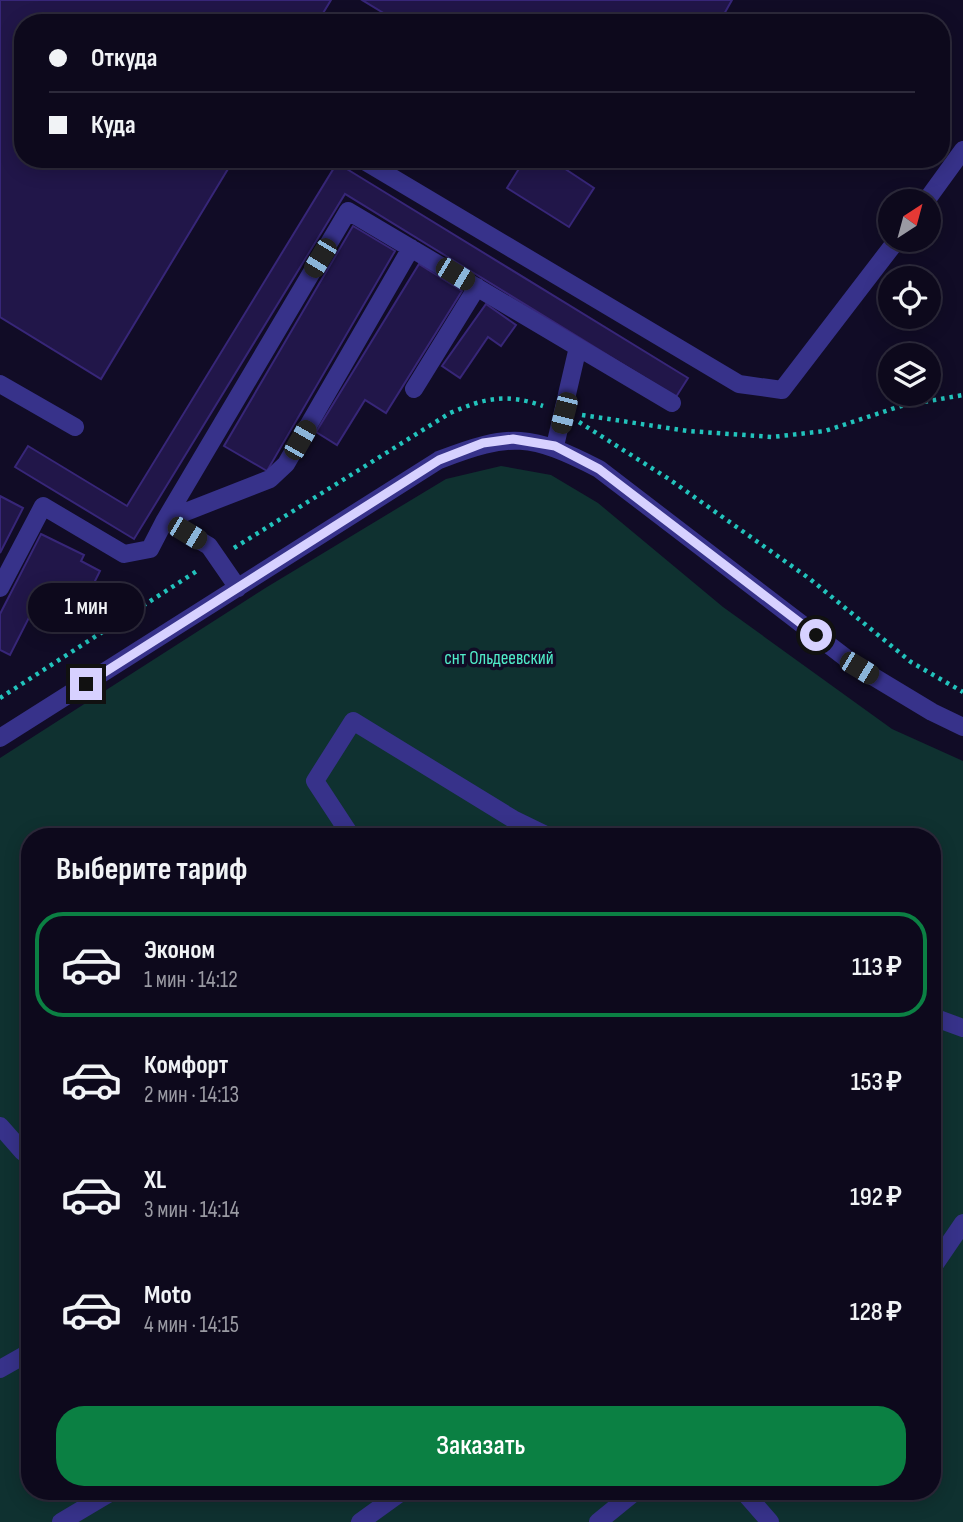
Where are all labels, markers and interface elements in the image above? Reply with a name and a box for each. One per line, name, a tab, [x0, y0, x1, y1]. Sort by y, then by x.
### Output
text: Откуда	[91, 43, 157, 74]
text: Куда	[91, 110, 136, 141]
north arrow	[878, 189, 942, 252]
map controls	[878, 189, 941, 406]
car	[301, 235, 340, 281]
car	[432, 254, 479, 294]
button: locate	[878, 266, 941, 329]
button: layers	[878, 343, 941, 406]
car	[549, 390, 580, 436]
car	[281, 417, 320, 463]
car	[164, 513, 211, 553]
callout: 1 мин	[28, 582, 144, 632]
text: 1 мин	[64, 593, 108, 621]
route start	[800, 619, 832, 651]
park label: снт Ольдеевский	[444, 647, 554, 670]
car	[836, 648, 883, 688]
route end	[70, 668, 102, 700]
text: Выберите тариф	[56, 850, 247, 889]
icon: car	[60, 933, 123, 996]
text: Эконом	[144, 935, 215, 966]
text: 113 ₽	[852, 952, 902, 983]
text: 1 мин · 14:12	[144, 966, 238, 994]
icon: car	[60, 1048, 123, 1111]
text: Комфорт	[144, 1050, 228, 1081]
text: 153 ₽	[851, 1067, 902, 1098]
text: 2 мин · 14:13	[144, 1081, 239, 1109]
icon: car	[60, 1163, 123, 1226]
text: XL	[144, 1165, 166, 1196]
text: 192 ₽	[850, 1182, 902, 1213]
text: 3 мин · 14:14	[144, 1196, 239, 1224]
icon: car	[60, 1278, 123, 1341]
text: Moto	[144, 1280, 192, 1311]
text: 128 ₽	[850, 1297, 902, 1328]
text: 4 мин · 14:15	[144, 1311, 239, 1339]
button: Заказать	[56, 1406, 906, 1486]

